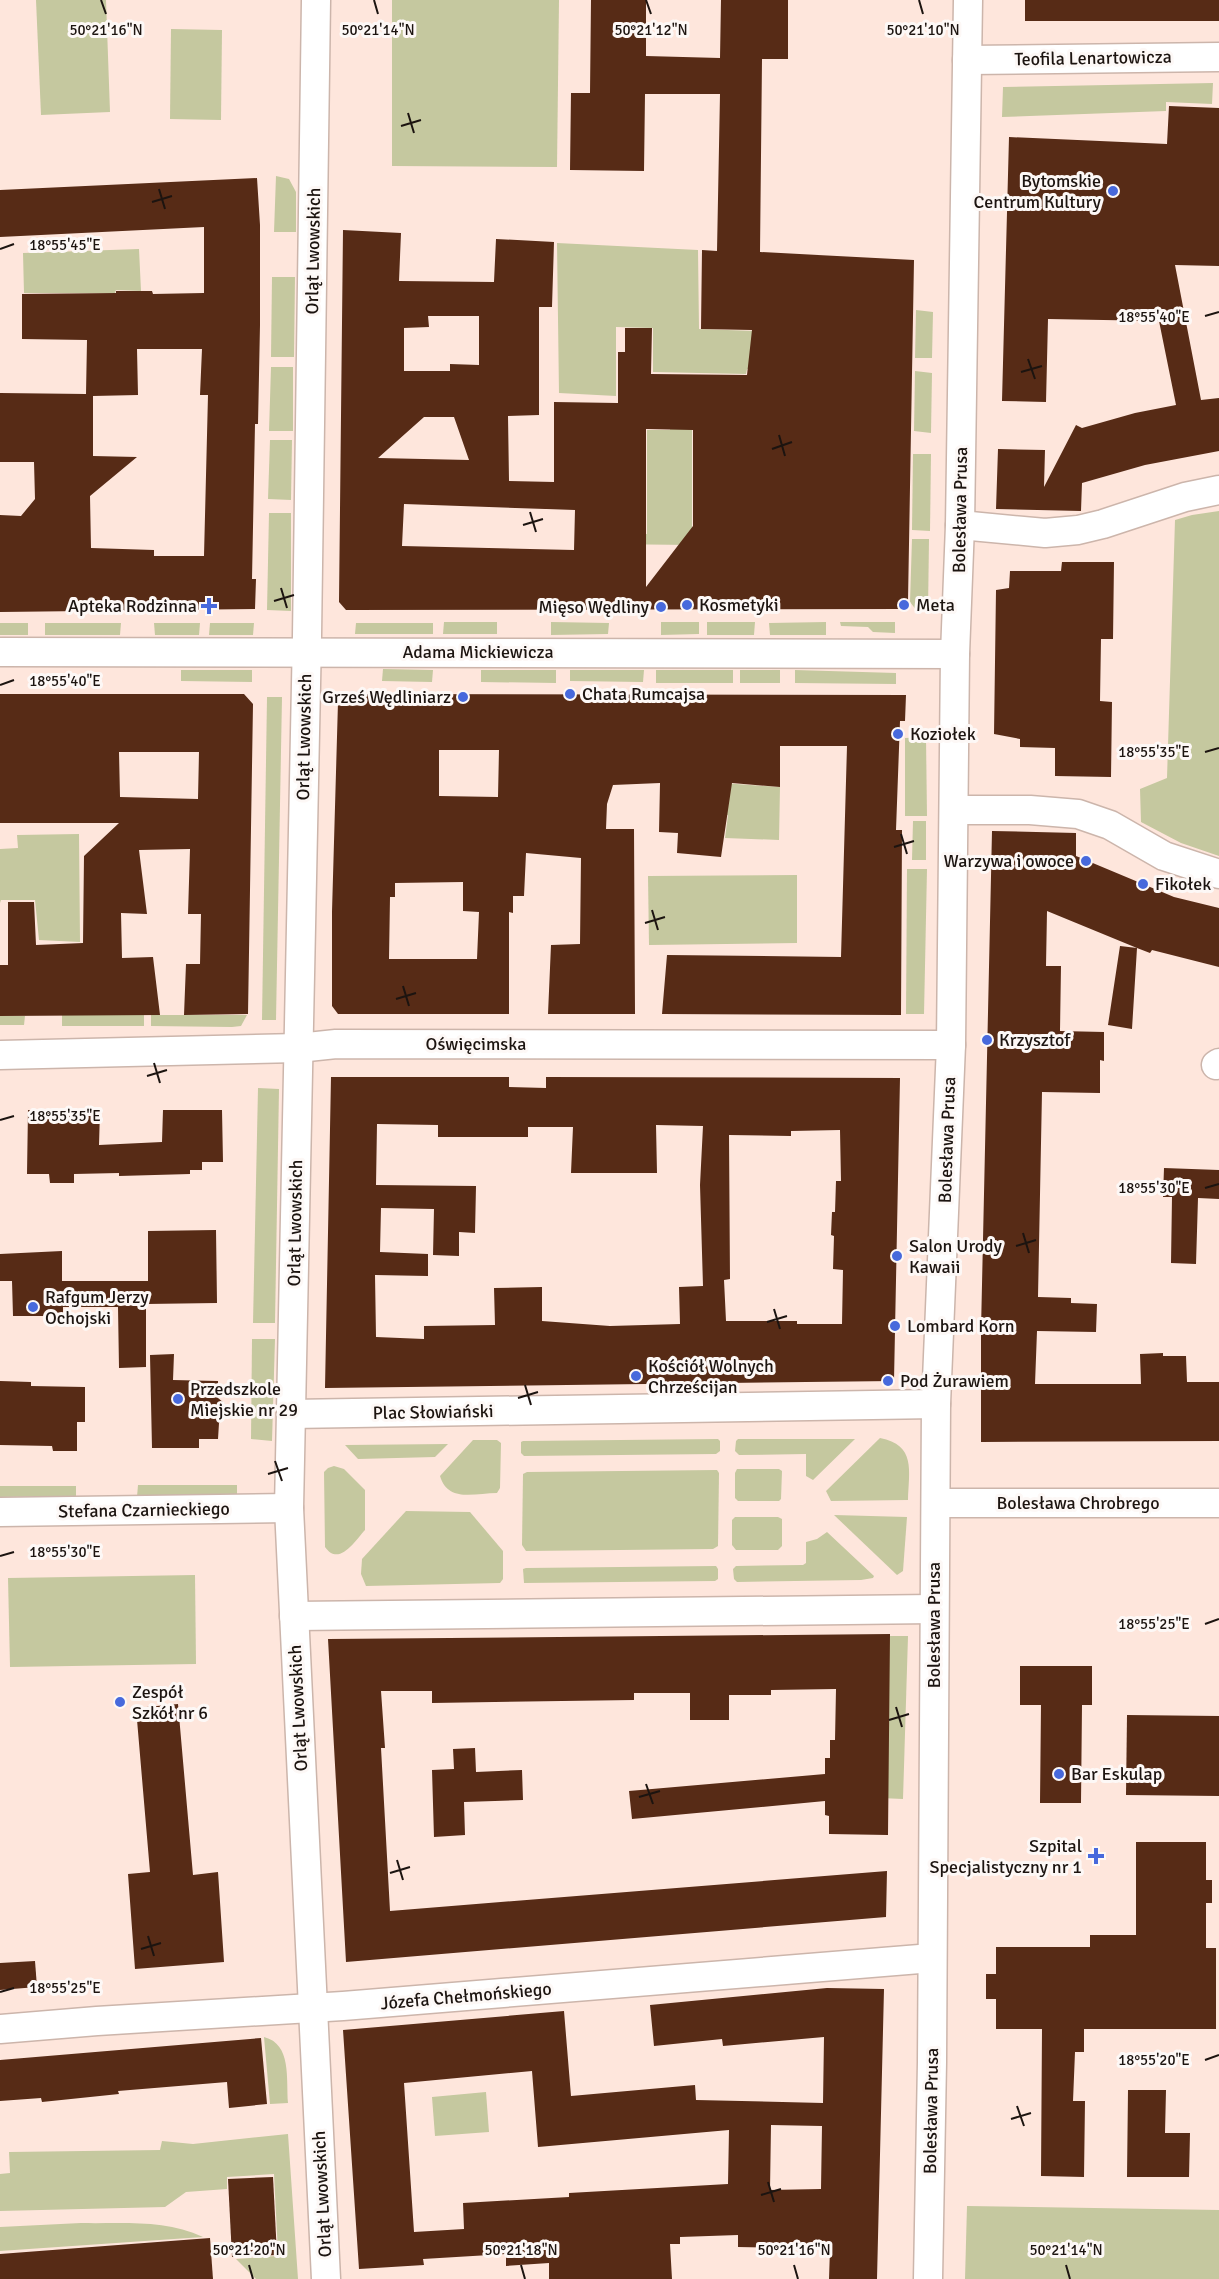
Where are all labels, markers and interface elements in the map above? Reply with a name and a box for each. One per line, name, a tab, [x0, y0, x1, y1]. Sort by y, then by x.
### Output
text: 50°21'16"N	[69, 21, 143, 39]
text: 50°21'14"N	[341, 21, 415, 39]
text: 50°21'12"N	[614, 21, 688, 39]
text: 50°21'10"N	[886, 21, 960, 39]
street label: Teofila Lenartowicza	[1014, 46, 1172, 70]
place label: Bytomskie Centrum Kultury	[973, 170, 1102, 213]
marker: Bytomskie Centrum Kultury	[1106, 184, 1120, 198]
street label: Orląt Lwowskich	[301, 187, 325, 315]
text: 18°55'45"E	[29, 236, 101, 254]
text: 18°55'40"E	[1118, 308, 1190, 326]
street label: Bolesława Prusa	[948, 447, 972, 573]
place label: Kosmetyki	[699, 594, 779, 616]
place label: Meta	[916, 594, 955, 616]
place label: Apteka Rodzinna	[68, 595, 197, 617]
place label: Mięso Wędliny	[538, 596, 650, 618]
marker: Kosmetyki	[680, 598, 694, 612]
marker: Meta	[897, 598, 911, 612]
marker: Apteka Rodzinna	[202, 599, 216, 613]
marker: Mięso Wędliny	[654, 600, 668, 614]
street label: Adama Mickiewicza	[402, 641, 554, 663]
text: 18°55'40"E	[29, 672, 101, 690]
street label: Orląt Lwowskich	[292, 673, 316, 801]
place label: Chata Rumcajsa	[582, 683, 705, 705]
place label: Grześ Wędliniarz	[322, 686, 451, 708]
marker: Chata Rumcajsa	[563, 687, 577, 701]
marker: Grześ Wędliniarz	[456, 690, 470, 704]
place label: Koziołek	[910, 723, 976, 745]
marker: Koziołek	[891, 727, 905, 741]
text: 18°55'35"E	[1118, 743, 1190, 761]
place label: Warzywa i owoce	[944, 850, 1074, 872]
marker: Warzywa i owoce	[1079, 854, 1093, 868]
place label: Fikołek	[1155, 873, 1211, 895]
marker: Fikołek	[1136, 877, 1150, 891]
place label: Krzysztof	[999, 1029, 1071, 1051]
street label: Oświęcimska	[426, 1033, 526, 1055]
marker: Krzysztof	[980, 1033, 994, 1047]
street label: Bolesława Prusa	[934, 1076, 960, 1204]
text: 18°55'35"E	[29, 1107, 101, 1125]
street label: Orląt Lwowskich	[283, 1159, 307, 1287]
text: 18°55'30"E	[1118, 1179, 1190, 1197]
place label: Salon Urody Kawaii	[909, 1235, 1003, 1278]
marker: Salon Urody Kawaii	[890, 1249, 904, 1263]
place label: Rafgum Jerzy Ochojski	[45, 1286, 149, 1329]
marker: Rafgum Jerzy Ochojski	[26, 1300, 40, 1314]
place label: Lombard Korn	[907, 1315, 1014, 1337]
marker: Lombard Korn	[888, 1319, 902, 1333]
place label: Kościół Wolnych Chrześcijan	[648, 1355, 774, 1398]
marker: Kościół Wolnych Chrześcijan	[629, 1369, 643, 1383]
place label: Pod Żurawiem	[900, 1370, 1009, 1392]
marker: Pod Żurawiem	[881, 1374, 895, 1388]
place label: Przedszkole Miejskie nr 29	[190, 1378, 298, 1421]
marker: Przedszkole Miejskie nr 29	[171, 1392, 185, 1406]
street label: Plac Słowiański	[372, 1400, 494, 1424]
street label: Bolesława Chrobrego	[996, 1492, 1160, 1514]
street label: Stefana Czarnieckiego	[58, 1498, 230, 1522]
text: 18°55'30"E	[29, 1543, 101, 1561]
street label: Bolesława Prusa	[923, 1562, 945, 1688]
text: 18°55'25"E	[1118, 1615, 1190, 1633]
street label: Orląt Lwowskich	[284, 1644, 312, 1772]
place label: Zespół Szkół nr 6	[132, 1681, 208, 1724]
marker: Zespół Szkół nr 6	[113, 1695, 127, 1709]
place label: Bar Eskulap	[1071, 1763, 1162, 1785]
marker: Bar Eskulap	[1052, 1767, 1066, 1781]
place label: Szpital Specjalistyczny nr 1	[930, 1835, 1082, 1878]
marker: Szpital Specjalistyczny nr 1	[1087, 1847, 1105, 1865]
street label: Józefa Chełmońskiego	[379, 1978, 553, 2014]
text: 18°55'25"E	[29, 1979, 101, 1997]
street label: Bolesława Prusa	[919, 2048, 943, 2174]
text: 18°55'20"E	[1118, 2051, 1190, 2069]
street label: Orląt Lwowskich	[308, 2130, 336, 2258]
text: 50°21'20"N	[212, 2241, 286, 2259]
text: 50°21'18"N	[484, 2241, 558, 2259]
text: 50°21'16"N	[757, 2241, 831, 2259]
text: 50°21'14"N	[1029, 2241, 1103, 2259]

